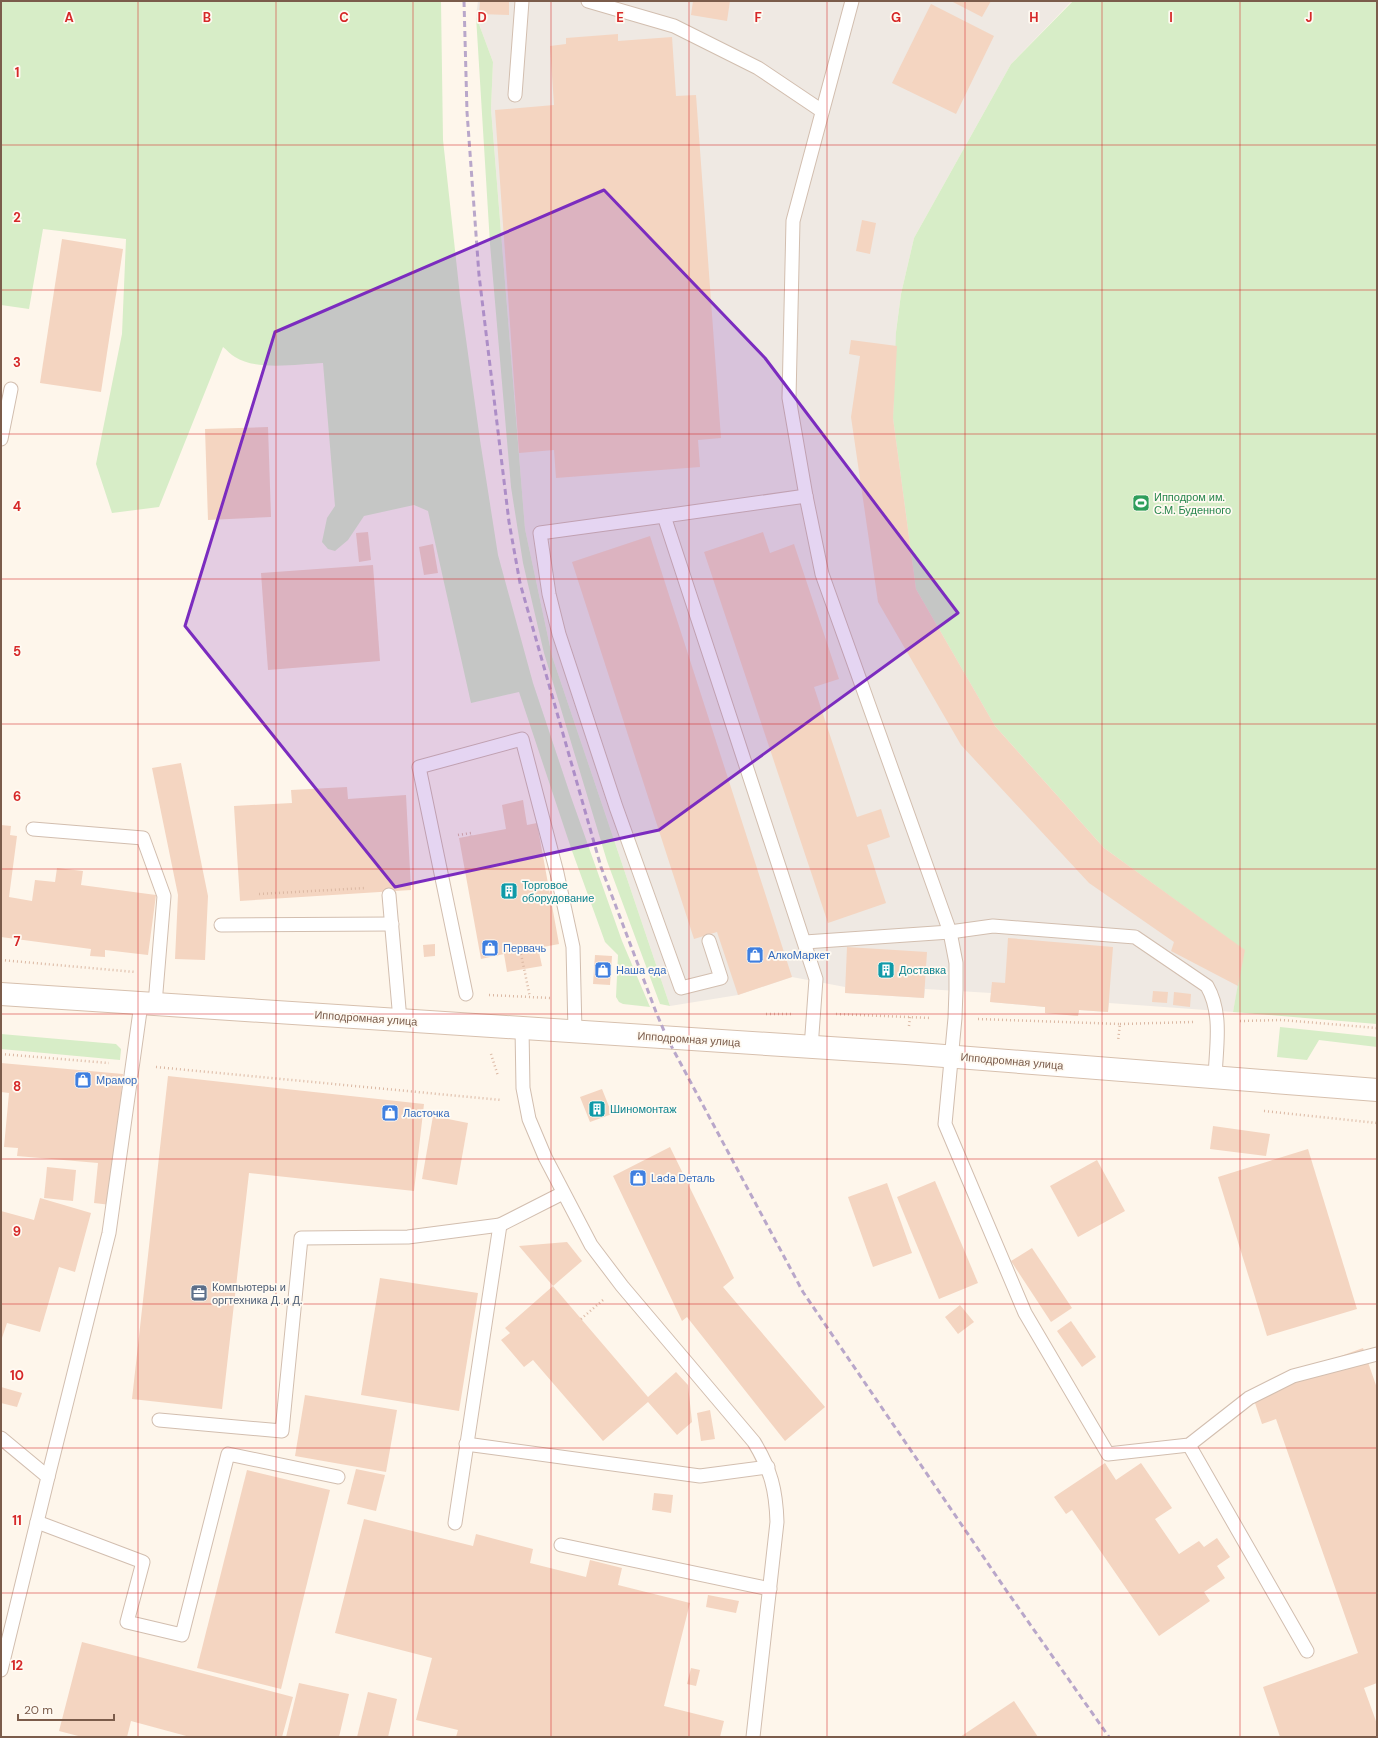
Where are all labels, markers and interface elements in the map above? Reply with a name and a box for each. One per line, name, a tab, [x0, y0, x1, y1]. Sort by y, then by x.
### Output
text: A	[64, 9, 74, 26]
text: B	[203, 9, 211, 26]
text: C	[339, 9, 349, 26]
text: D	[477, 9, 487, 26]
text: E	[616, 9, 624, 26]
text: F	[754, 9, 762, 26]
text: G	[891, 9, 901, 26]
text: H	[1029, 9, 1039, 26]
text: I	[1169, 9, 1173, 26]
text: J	[1305, 9, 1313, 26]
text: 1	[15, 64, 19, 81]
text: 2	[13, 209, 21, 226]
text: 3	[13, 354, 21, 371]
place label: Ипподром им. С.М. Буденного	[1154, 490, 1231, 517]
sports icon: Ипподром им. С.М. Буденного	[1131, 493, 1151, 513]
text: 4	[13, 498, 21, 515]
text: 5	[13, 643, 21, 660]
text: 6	[13, 788, 21, 805]
place label: Торговое оборудование	[522, 878, 594, 905]
building icon: Торговое оборудование	[499, 881, 519, 901]
text: 7	[14, 933, 21, 950]
shop icon: Первачь	[480, 938, 500, 958]
place label: Первачь	[503, 941, 546, 955]
shop icon: АлкоМаркет	[745, 945, 765, 965]
place label: АлкоМаркет	[768, 948, 830, 962]
shop icon: Наша еда	[593, 960, 613, 980]
building icon: Доставка	[876, 960, 896, 980]
place label: Наша еда	[616, 963, 667, 977]
place label: Доставка	[899, 963, 947, 977]
street label: Ипподромная улица	[314, 1007, 419, 1029]
street label: Ипподромная улица	[637, 1028, 742, 1050]
street label: Ипподромная улица	[960, 1050, 1065, 1073]
shop icon: Мрамор	[73, 1070, 93, 1090]
place label: Мрамор	[96, 1073, 137, 1087]
text: 8	[13, 1078, 21, 1095]
building icon: Шиномонтаж	[587, 1099, 607, 1119]
place label: Шиномонтаж	[610, 1102, 677, 1116]
shop icon: Ласточка	[380, 1103, 400, 1123]
place label: Ласточка	[403, 1106, 450, 1120]
shop icon: Lada Dеталь	[628, 1168, 648, 1188]
place label: Lada Dеталь	[651, 1171, 715, 1185]
text: 9	[13, 1223, 21, 1240]
place label: Компьютеры и оргтехника Д. и Д.	[212, 1280, 302, 1307]
office icon: Компьютеры и оргтехника Д. и Д.	[189, 1283, 209, 1303]
text: 10	[10, 1367, 24, 1384]
text: 11	[12, 1512, 22, 1529]
text: 12	[11, 1657, 23, 1674]
scale bar	[18, 1696, 114, 1722]
text: 20 m	[24, 1702, 53, 1718]

